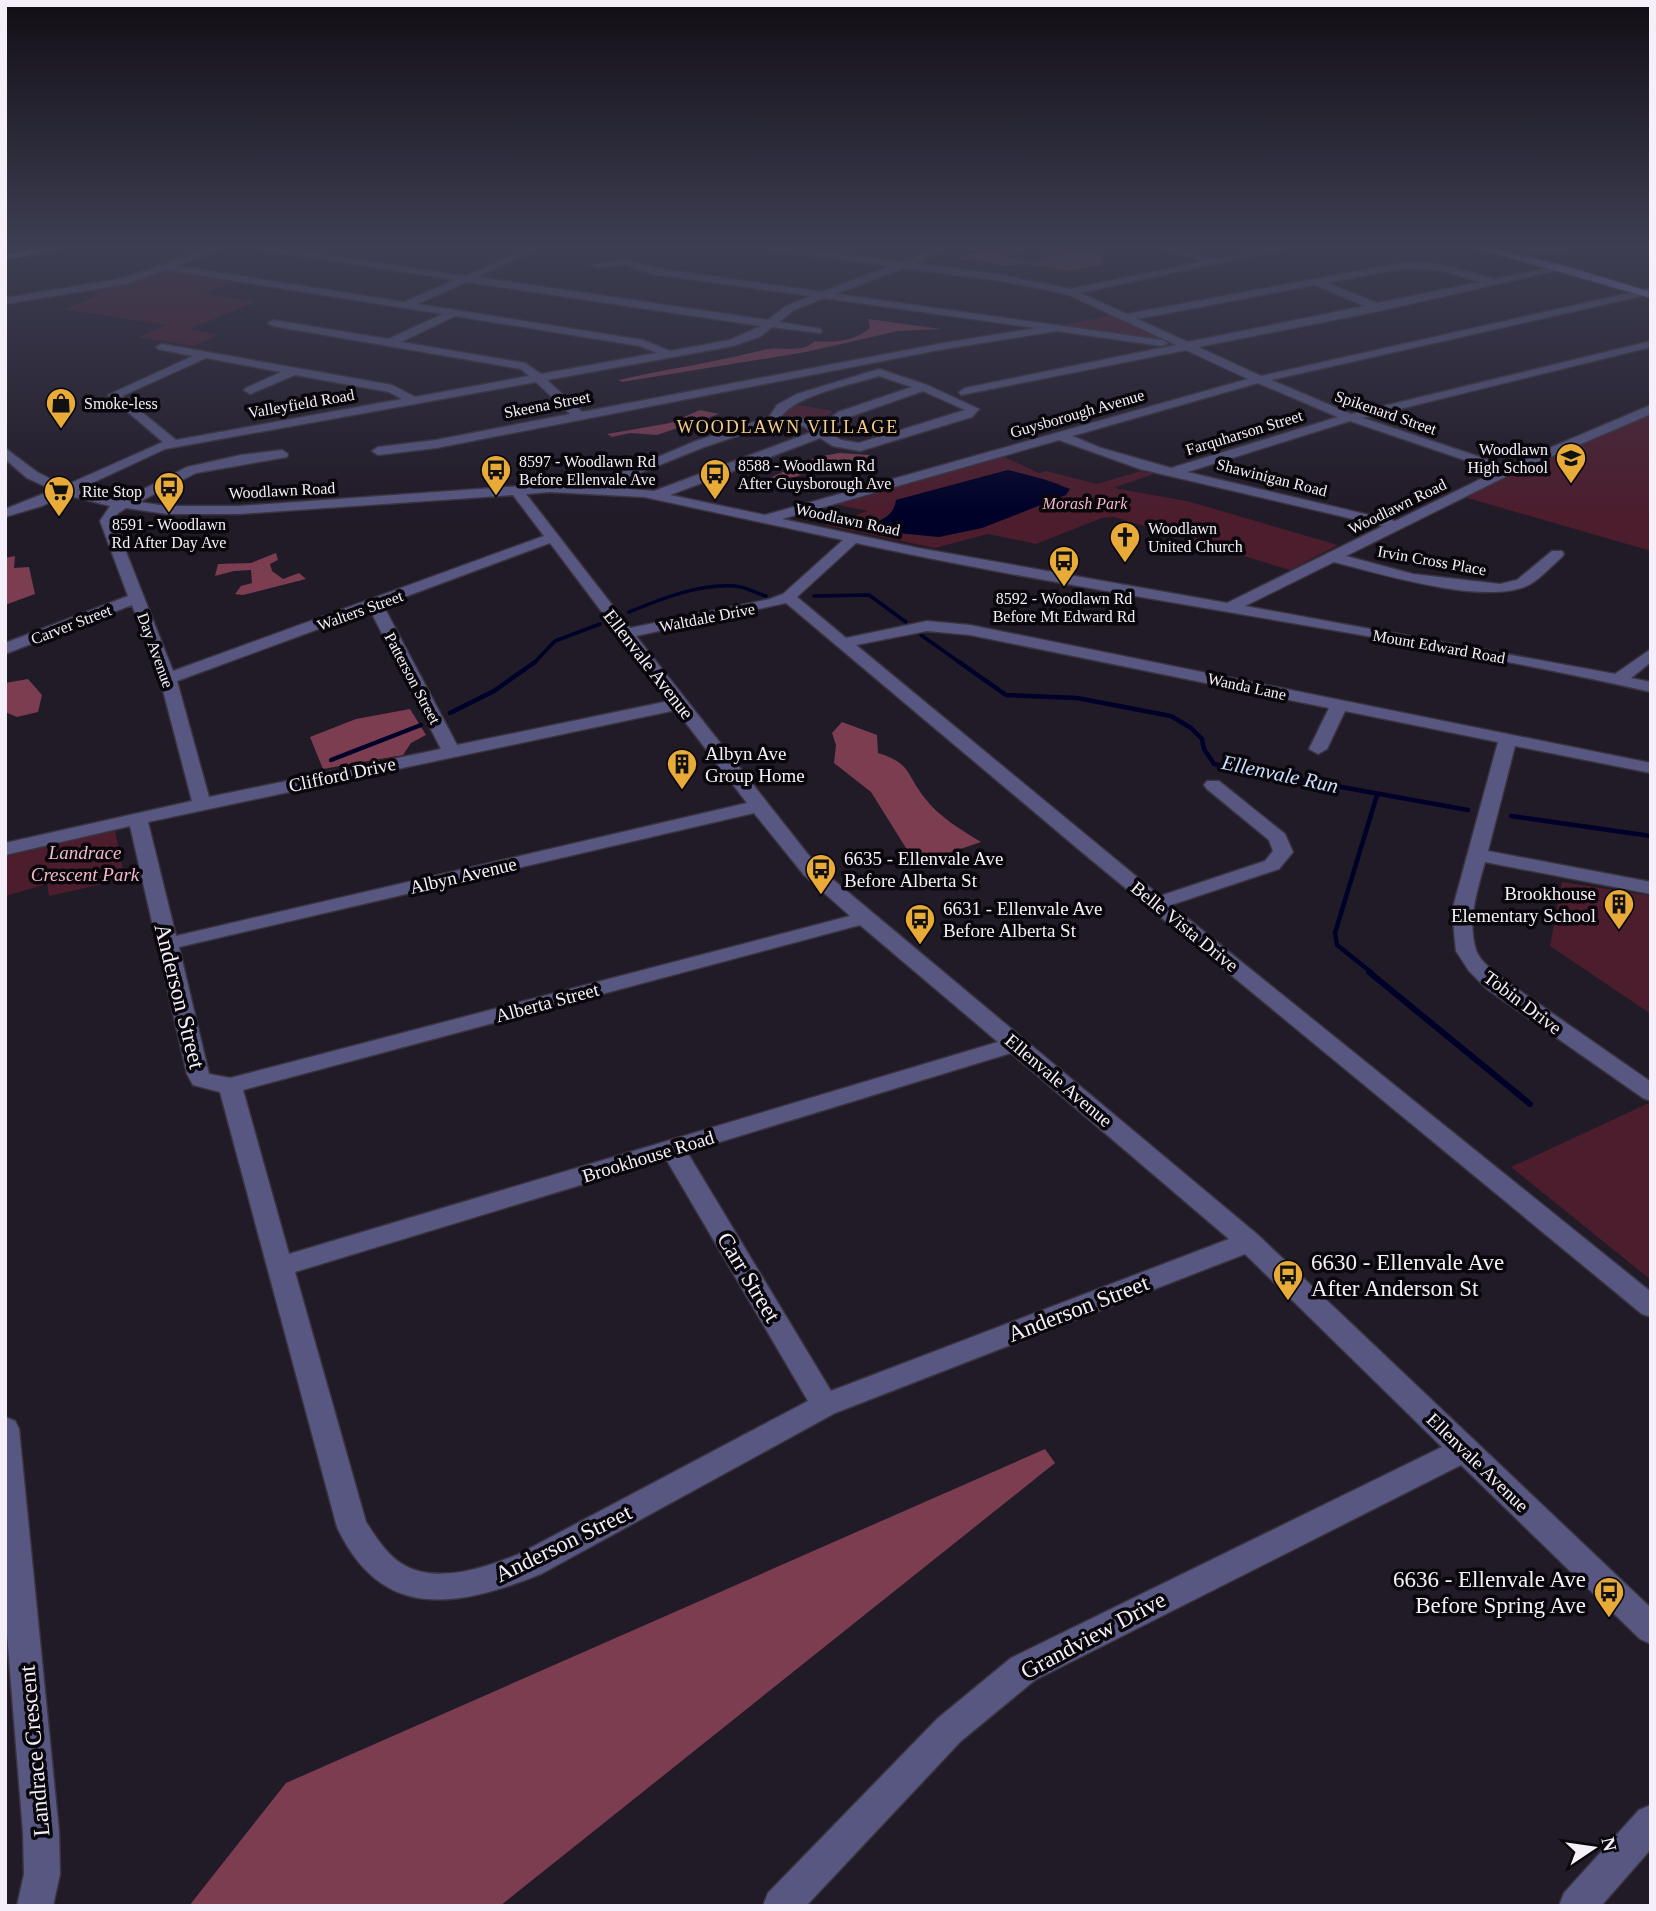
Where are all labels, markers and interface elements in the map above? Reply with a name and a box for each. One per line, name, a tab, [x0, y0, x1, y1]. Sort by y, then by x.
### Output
shop icon: Smoke-less	[44, 386, 78, 430]
street label: Valleyfield Road	[246, 386, 356, 422]
street label: Guysborough Avenue	[1008, 386, 1146, 442]
street label: Spikenard Street	[1333, 387, 1439, 439]
street label: Skeena Street	[503, 388, 592, 421]
place label: Smoke-less	[84, 395, 158, 412]
street label: Farquharson Street	[1184, 406, 1305, 459]
district label: WOODLAWN VILLAGE	[677, 417, 899, 437]
place label: Woodlawn High School	[1468, 441, 1549, 477]
school or university icon: Woodlawn High School	[1554, 441, 1588, 485]
bus stop icon: 8597 - Woodlawn Rd Before Ellenvale Ave	[479, 453, 513, 497]
place label: 8597 - Woodlawn Rd Before Ellenvale Ave	[519, 453, 656, 488]
street label: Shawinigan Road	[1215, 456, 1329, 500]
bus stop icon: 8588 - Woodlawn Rd After Guysborough Ave	[698, 457, 732, 501]
place label: 8588 - Woodlawn Rd After Guysborough Ave	[738, 457, 891, 493]
bus stop icon: 8591 - Woodlawn Rd After Day Ave	[152, 470, 186, 514]
supermarket icon: Rite Stop	[42, 474, 76, 518]
street label: Woodlawn Road	[1346, 475, 1449, 537]
street label: Woodlawn Road	[228, 479, 336, 502]
place label: Rite Stop	[82, 483, 142, 501]
park label: Morash Park	[1042, 495, 1128, 512]
street label: Woodlawn Road	[794, 500, 902, 539]
place label: 8591 - Woodlawn Rd After Day Ave	[112, 516, 226, 552]
church icon: Woodlawn United Church	[1108, 520, 1142, 564]
place label: Woodlawn United Church	[1148, 520, 1243, 555]
street label: Irvin Cross Place	[1376, 543, 1488, 578]
bus stop icon: 8592 - Woodlawn Rd Before Mt Edward Rd	[1047, 544, 1081, 588]
street label: Walters Street	[315, 587, 406, 634]
place label: 8592 - Woodlawn Rd Before Mt Edward Rd	[993, 590, 1135, 625]
street label: Waltdale Drive	[658, 600, 756, 635]
street label: Carver Street	[29, 601, 114, 648]
street label: Ellenvale Avenue	[599, 605, 698, 723]
street label: Day Avenue	[133, 610, 177, 690]
street label: Mount Edward Road	[1371, 626, 1506, 667]
street label: Patterson Street	[381, 630, 444, 727]
street label: Wanda Lane	[1206, 670, 1288, 703]
place label: Albyn Ave Group Home	[705, 743, 805, 786]
building icon: Albyn Ave Group Home	[665, 747, 699, 791]
water label: Ellenvale Run	[1219, 750, 1340, 798]
street label: Clifford Drive	[287, 753, 398, 796]
park label: Landrace Crescent Park	[31, 842, 140, 885]
place label: 6635 - Ellenvale Ave Before Alberta St	[844, 848, 1004, 891]
bus stop icon: 6635 - Ellenvale Ave Before Alberta St	[804, 852, 838, 896]
street label: Albyn Avenue	[408, 853, 519, 898]
street label: Belle Vista Drive	[1127, 877, 1242, 976]
place label: Brookhouse Elementary School	[1451, 883, 1596, 926]
building icon: Brookhouse Elementary School	[1602, 887, 1636, 931]
place label: 6631 - Ellenvale Ave Before Alberta St	[943, 898, 1103, 941]
bus stop icon: 6631 - Ellenvale Ave Before Alberta St	[903, 902, 937, 946]
street label: Anderson Street	[149, 921, 210, 1072]
street label: Tobin Drive	[1480, 966, 1566, 1038]
street label: Alberta Street	[493, 978, 602, 1026]
street label: Ellenvale Avenue	[1001, 1030, 1116, 1131]
street label: Brookhouse Road	[580, 1126, 717, 1187]
street label: Carr Street	[712, 1228, 785, 1327]
place label: 6630 - Ellenvale Ave After Anderson St	[1311, 1250, 1504, 1301]
bus stop icon: 6630 - Ellenvale Ave After Anderson St	[1271, 1258, 1305, 1302]
street label: Anderson Street	[1004, 1270, 1153, 1347]
street label: Ellenvale Avenue	[1422, 1409, 1533, 1516]
street label: Anderson Street	[491, 1499, 636, 1587]
place label: 6636 - Ellenvale Ave Before Spring Ave	[1393, 1567, 1586, 1618]
bus stop icon: 6636 - Ellenvale Ave Before Spring Ave	[1592, 1575, 1626, 1619]
street label: Grandview Drive	[1017, 1587, 1170, 1684]
street label: Landrace Crescent	[15, 1664, 54, 1838]
north arrow	[1558, 1813, 1628, 1883]
text: N	[1597, 1835, 1621, 1854]

